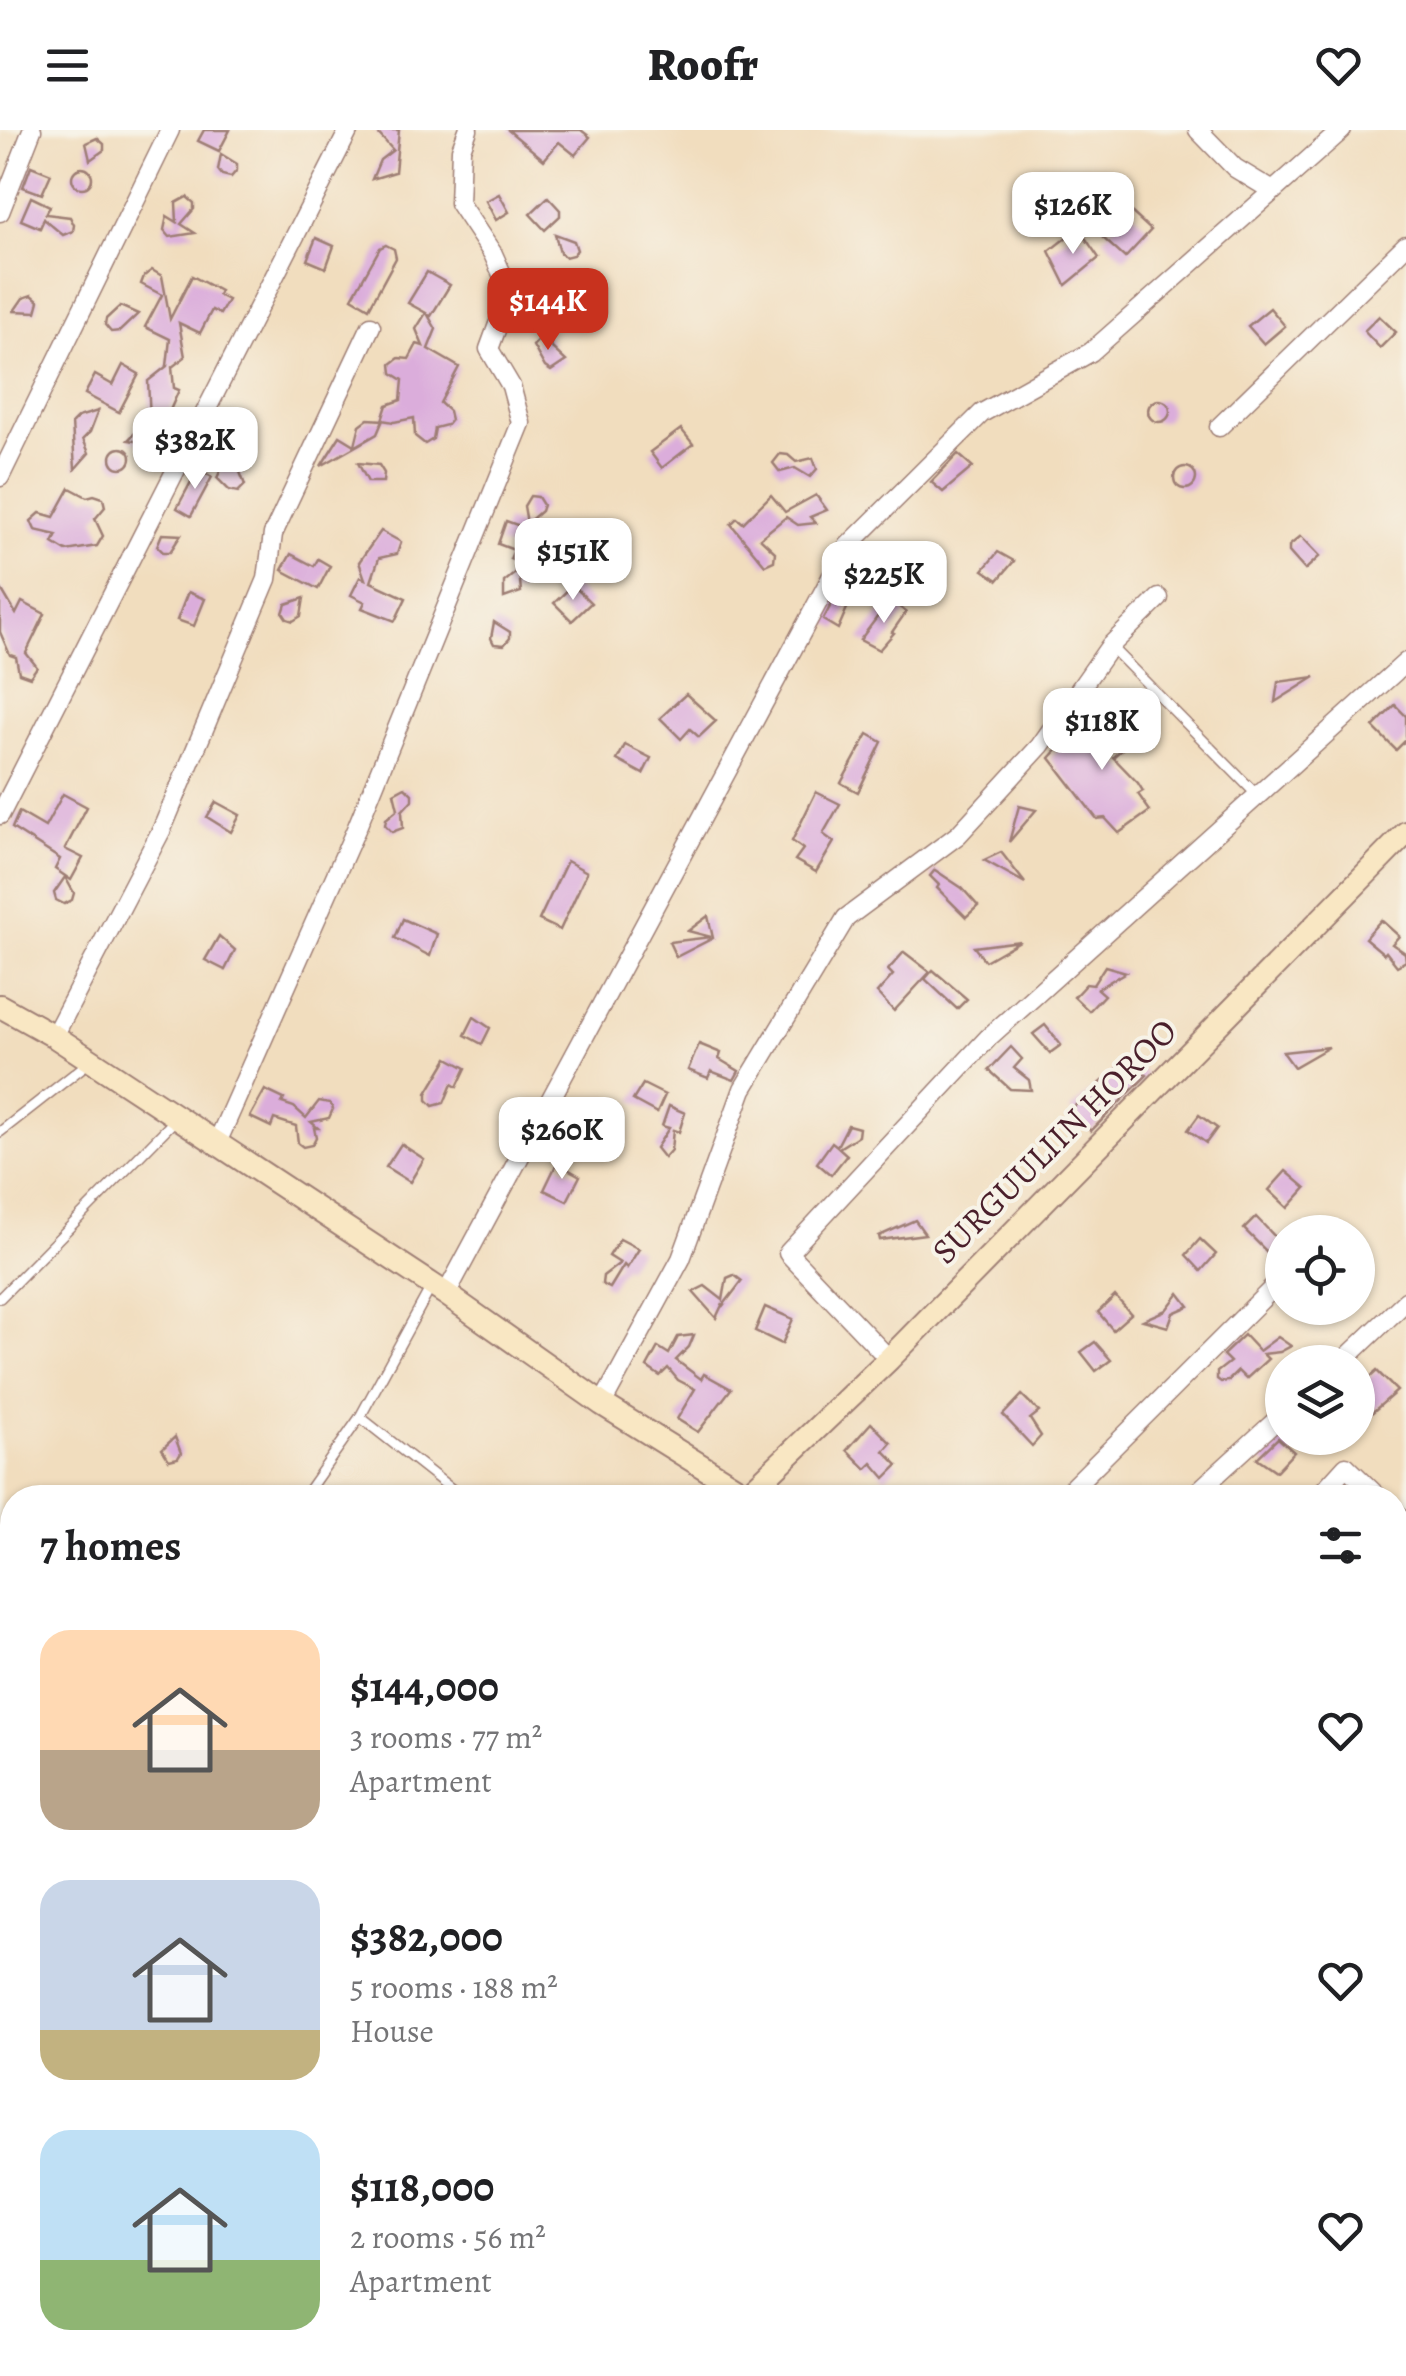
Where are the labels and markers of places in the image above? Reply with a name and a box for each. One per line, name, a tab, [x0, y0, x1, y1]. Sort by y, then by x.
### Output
pin: $126K	[1003, 172, 1143, 257]
pin: $144K	[478, 268, 618, 353]
pin: $382K	[125, 407, 265, 492]
pin: $151K	[503, 518, 643, 603]
pin: $225K	[814, 541, 954, 626]
pin: $118K	[1032, 688, 1172, 773]
pin: $260K	[492, 1097, 632, 1182]

